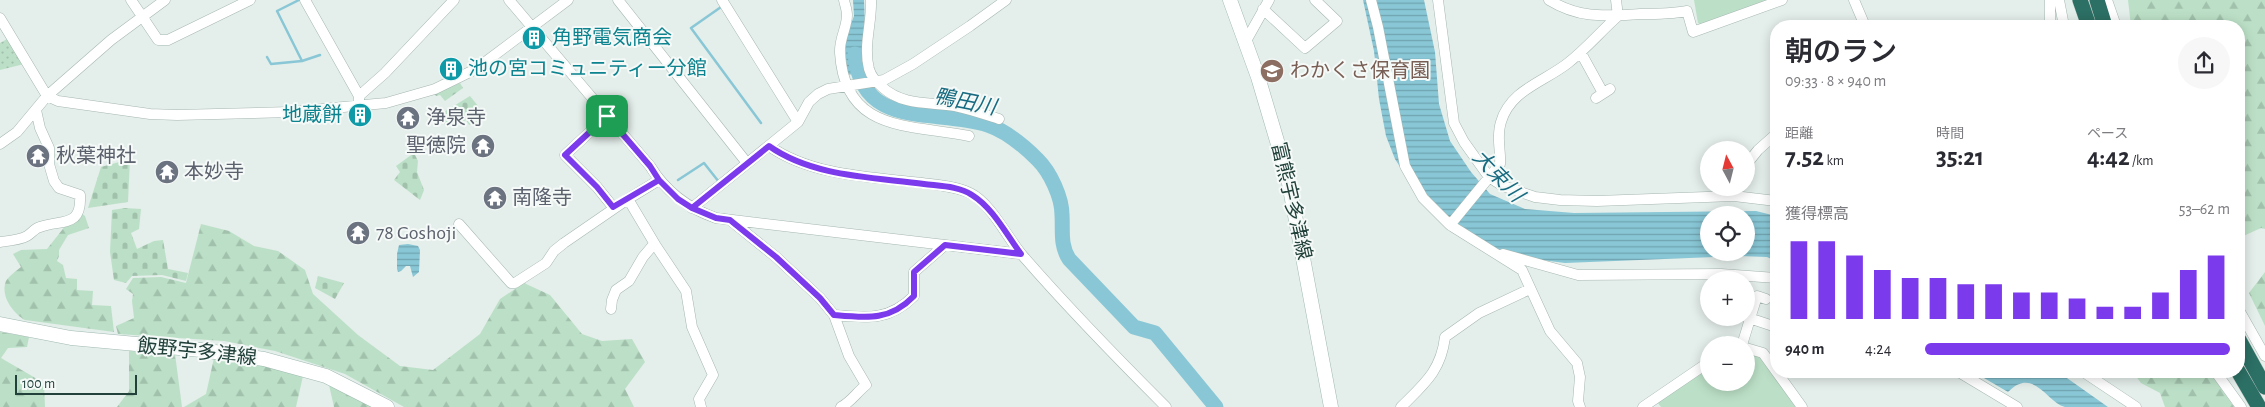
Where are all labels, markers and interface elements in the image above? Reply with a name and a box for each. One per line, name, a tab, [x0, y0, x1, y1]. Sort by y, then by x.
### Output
building icon: 角野電気商会	[521, 25, 547, 51]
place label: 角野電気商会	[552, 26, 672, 48]
button: share	[2178, 37, 2230, 89]
text: 朝のラン	[1785, 39, 1897, 67]
building icon: 池の宮コミュニティー分館	[438, 56, 464, 82]
place label: 池の宮コミュニティー分館	[468, 58, 707, 79]
school or university icon: わかくさ保育園	[1259, 58, 1285, 84]
place label: わかくさ保育園	[1290, 60, 1430, 81]
text: 09:33 · 8 × 940 m	[1785, 73, 1886, 89]
water label: 鴨田川	[932, 85, 1000, 119]
pin	[586, 95, 628, 137]
building icon: 地蔵餅	[347, 102, 373, 128]
icon: arrive	[593, 102, 621, 130]
place label: 地蔵餅	[282, 104, 342, 125]
temple icon: 浄泉寺	[395, 105, 421, 131]
place label: 浄泉寺	[426, 107, 486, 128]
text: 距離	[1785, 127, 1813, 141]
text: 時間	[1936, 127, 1964, 141]
text: ペース	[2087, 127, 2128, 141]
temple icon: 聖徳院	[470, 133, 496, 159]
place label: 聖徳院	[406, 135, 466, 156]
street label: 富熊宇多津線	[1268, 140, 1316, 262]
north arrow	[1700, 141, 1755, 196]
map controls	[1700, 141, 1755, 391]
temple icon: 秋葉神社	[25, 143, 51, 169]
place label: 秋葉神社	[56, 145, 136, 166]
water label: 大束川	[1469, 145, 1530, 207]
text: 7.52	[1785, 145, 1824, 170]
text: 35:21	[1936, 145, 1984, 170]
text: 4:42	[2087, 145, 2130, 170]
text: km	[1824, 154, 1844, 168]
text: /km	[2130, 154, 2154, 168]
temple icon: 本妙寺	[154, 159, 180, 185]
place label: 本妙寺	[184, 161, 244, 182]
temple icon: 南隆寺	[482, 185, 508, 211]
place label: 南隆寺	[512, 187, 572, 208]
text: 53–62 m	[2179, 201, 2230, 217]
button: locate	[1700, 206, 1755, 261]
text: 獲得標高	[1785, 206, 1849, 222]
temple icon: 78 Goshoji	[345, 220, 371, 246]
place label: 78 Goshoji	[376, 223, 456, 243]
button: +	[1700, 271, 1755, 326]
street label: 飯野宇多津線	[136, 334, 258, 368]
button: −	[1700, 336, 1755, 391]
text: 940 m	[1785, 341, 1824, 357]
text: 4:24	[1865, 341, 1891, 357]
scale bar	[15, 372, 138, 395]
text: 100 m	[22, 377, 55, 391]

